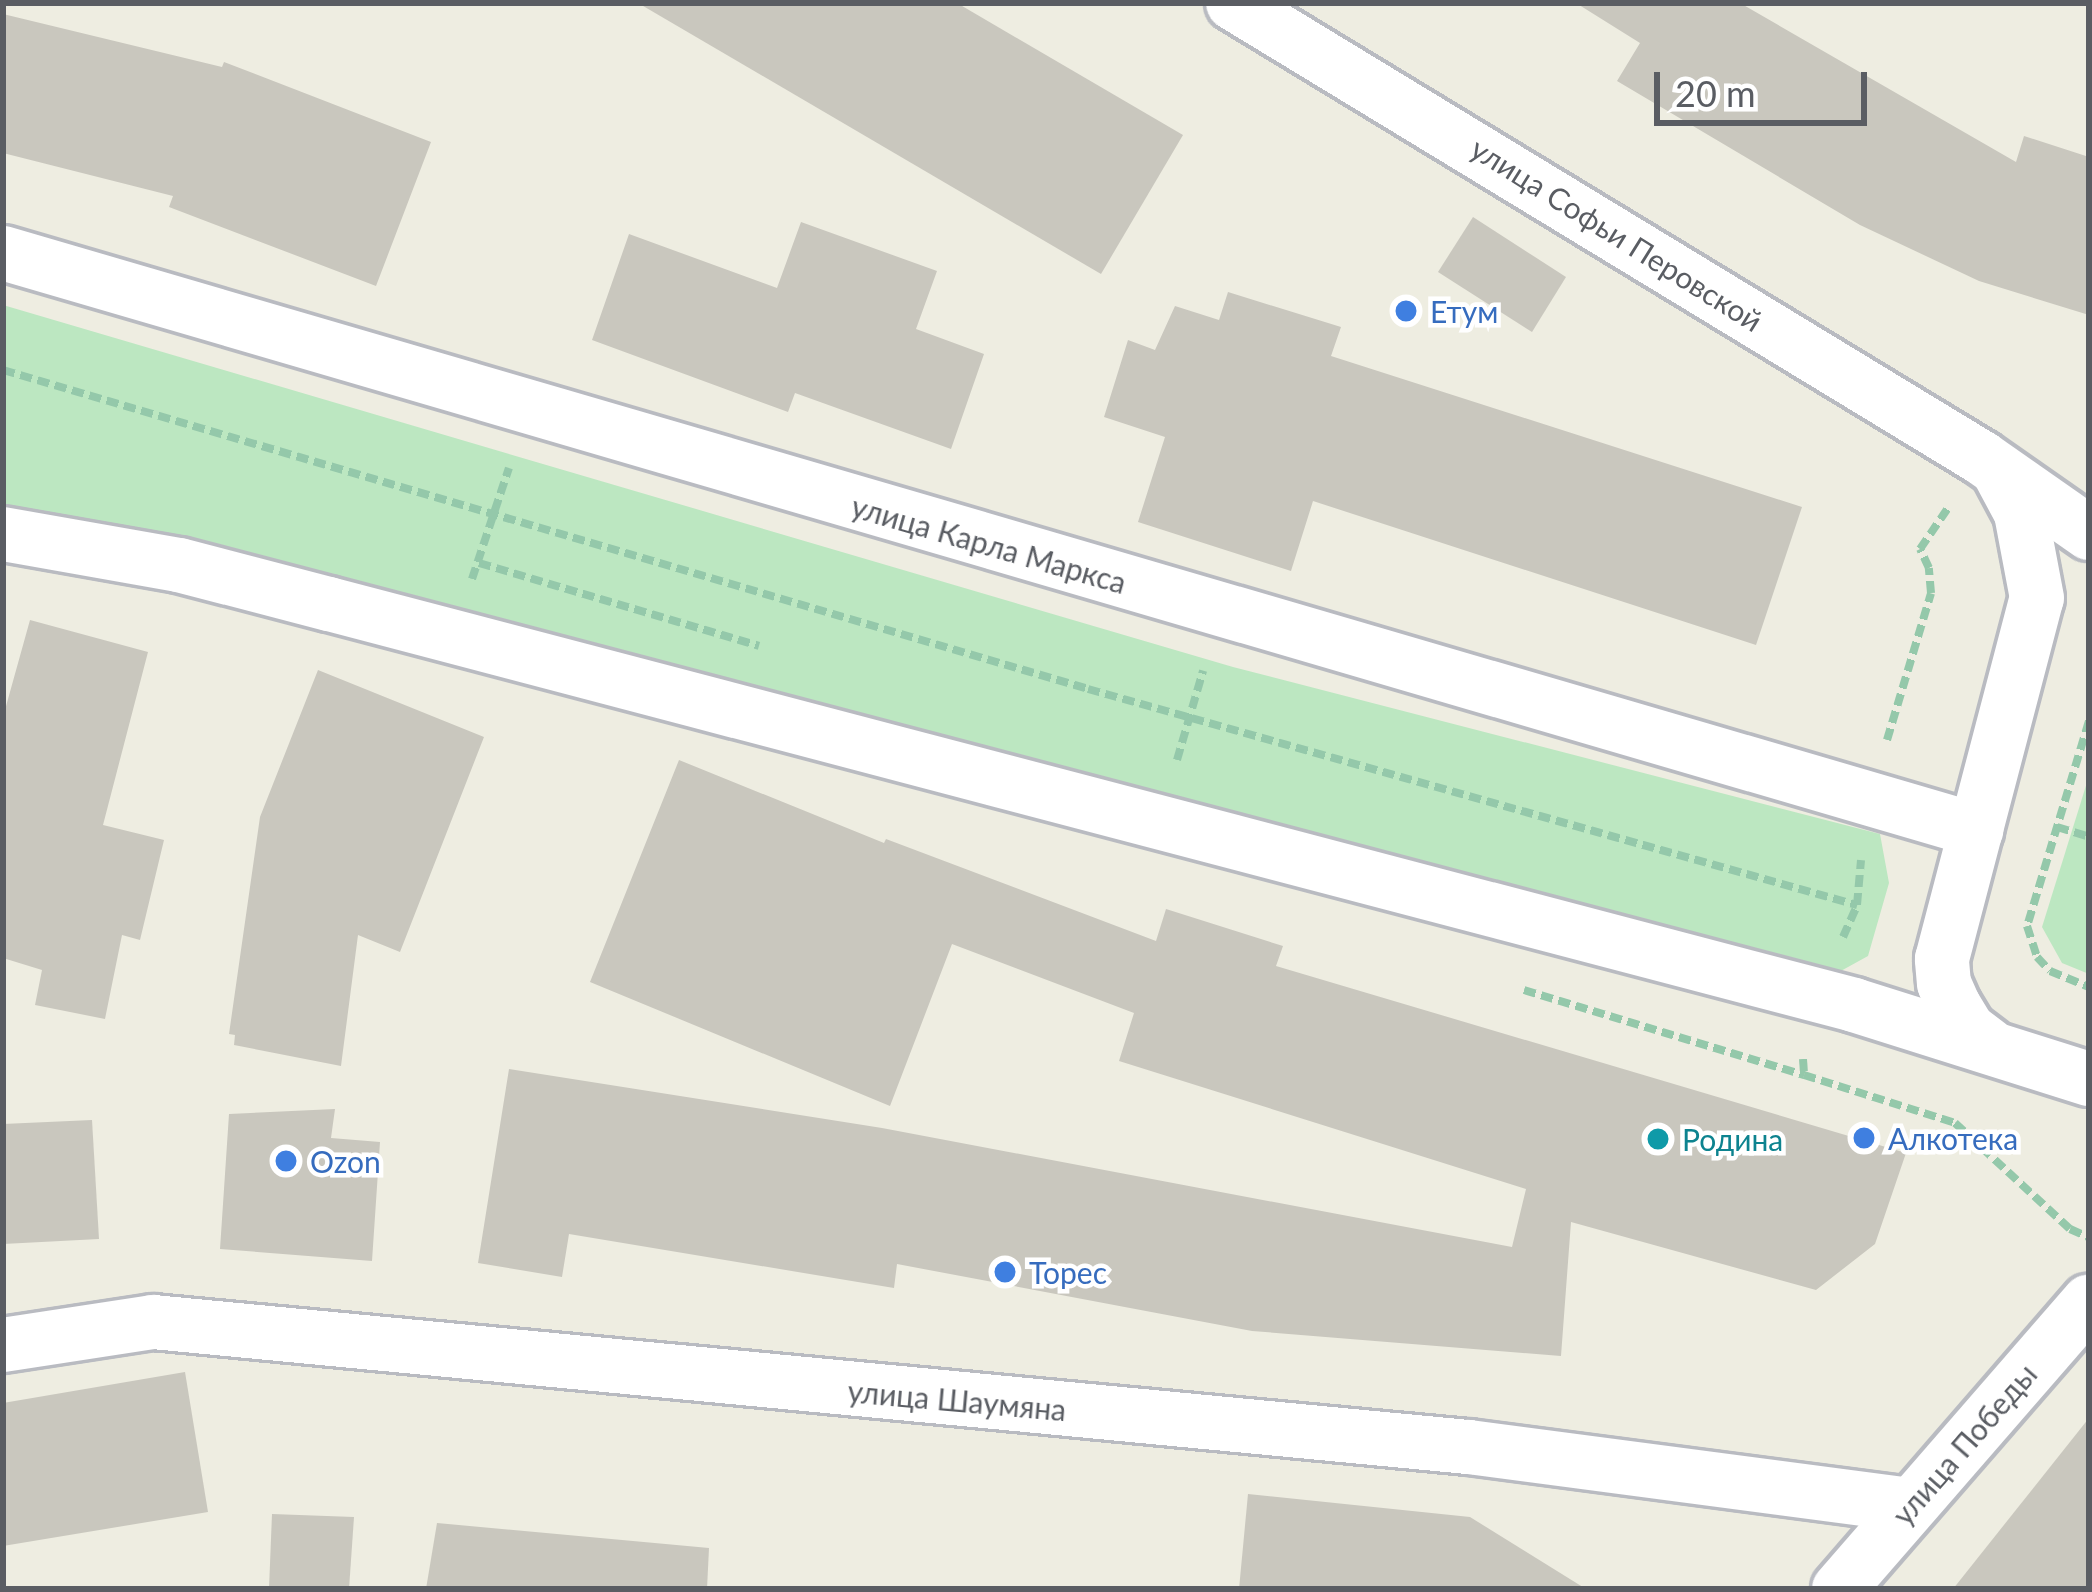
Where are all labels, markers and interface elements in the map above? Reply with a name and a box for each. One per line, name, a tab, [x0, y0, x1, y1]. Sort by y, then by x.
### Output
scale bar	[1660, 48, 1873, 122]
text: 20 m	[1675, 71, 1756, 115]
street label: улица Софьи Перовской	[1465, 130, 1769, 338]
place label: Етум	[1430, 293, 1498, 329]
marker: Етум	[1393, 298, 1419, 324]
street label: улица Карла Маркса	[847, 488, 1131, 600]
place label: Алкотека	[1888, 1120, 2018, 1156]
place label: Родина	[1682, 1121, 1783, 1157]
marker: Алкотека	[1851, 1125, 1877, 1151]
marker: Родина	[1645, 1126, 1671, 1152]
place label: Ozon	[310, 1143, 381, 1179]
marker: Ozon	[273, 1148, 299, 1174]
place label: Торес	[1029, 1254, 1107, 1290]
marker: Торес	[992, 1259, 1018, 1285]
street label: улица Победы	[1884, 1356, 2044, 1532]
street label: улица Шаумяна	[846, 1373, 1068, 1427]

